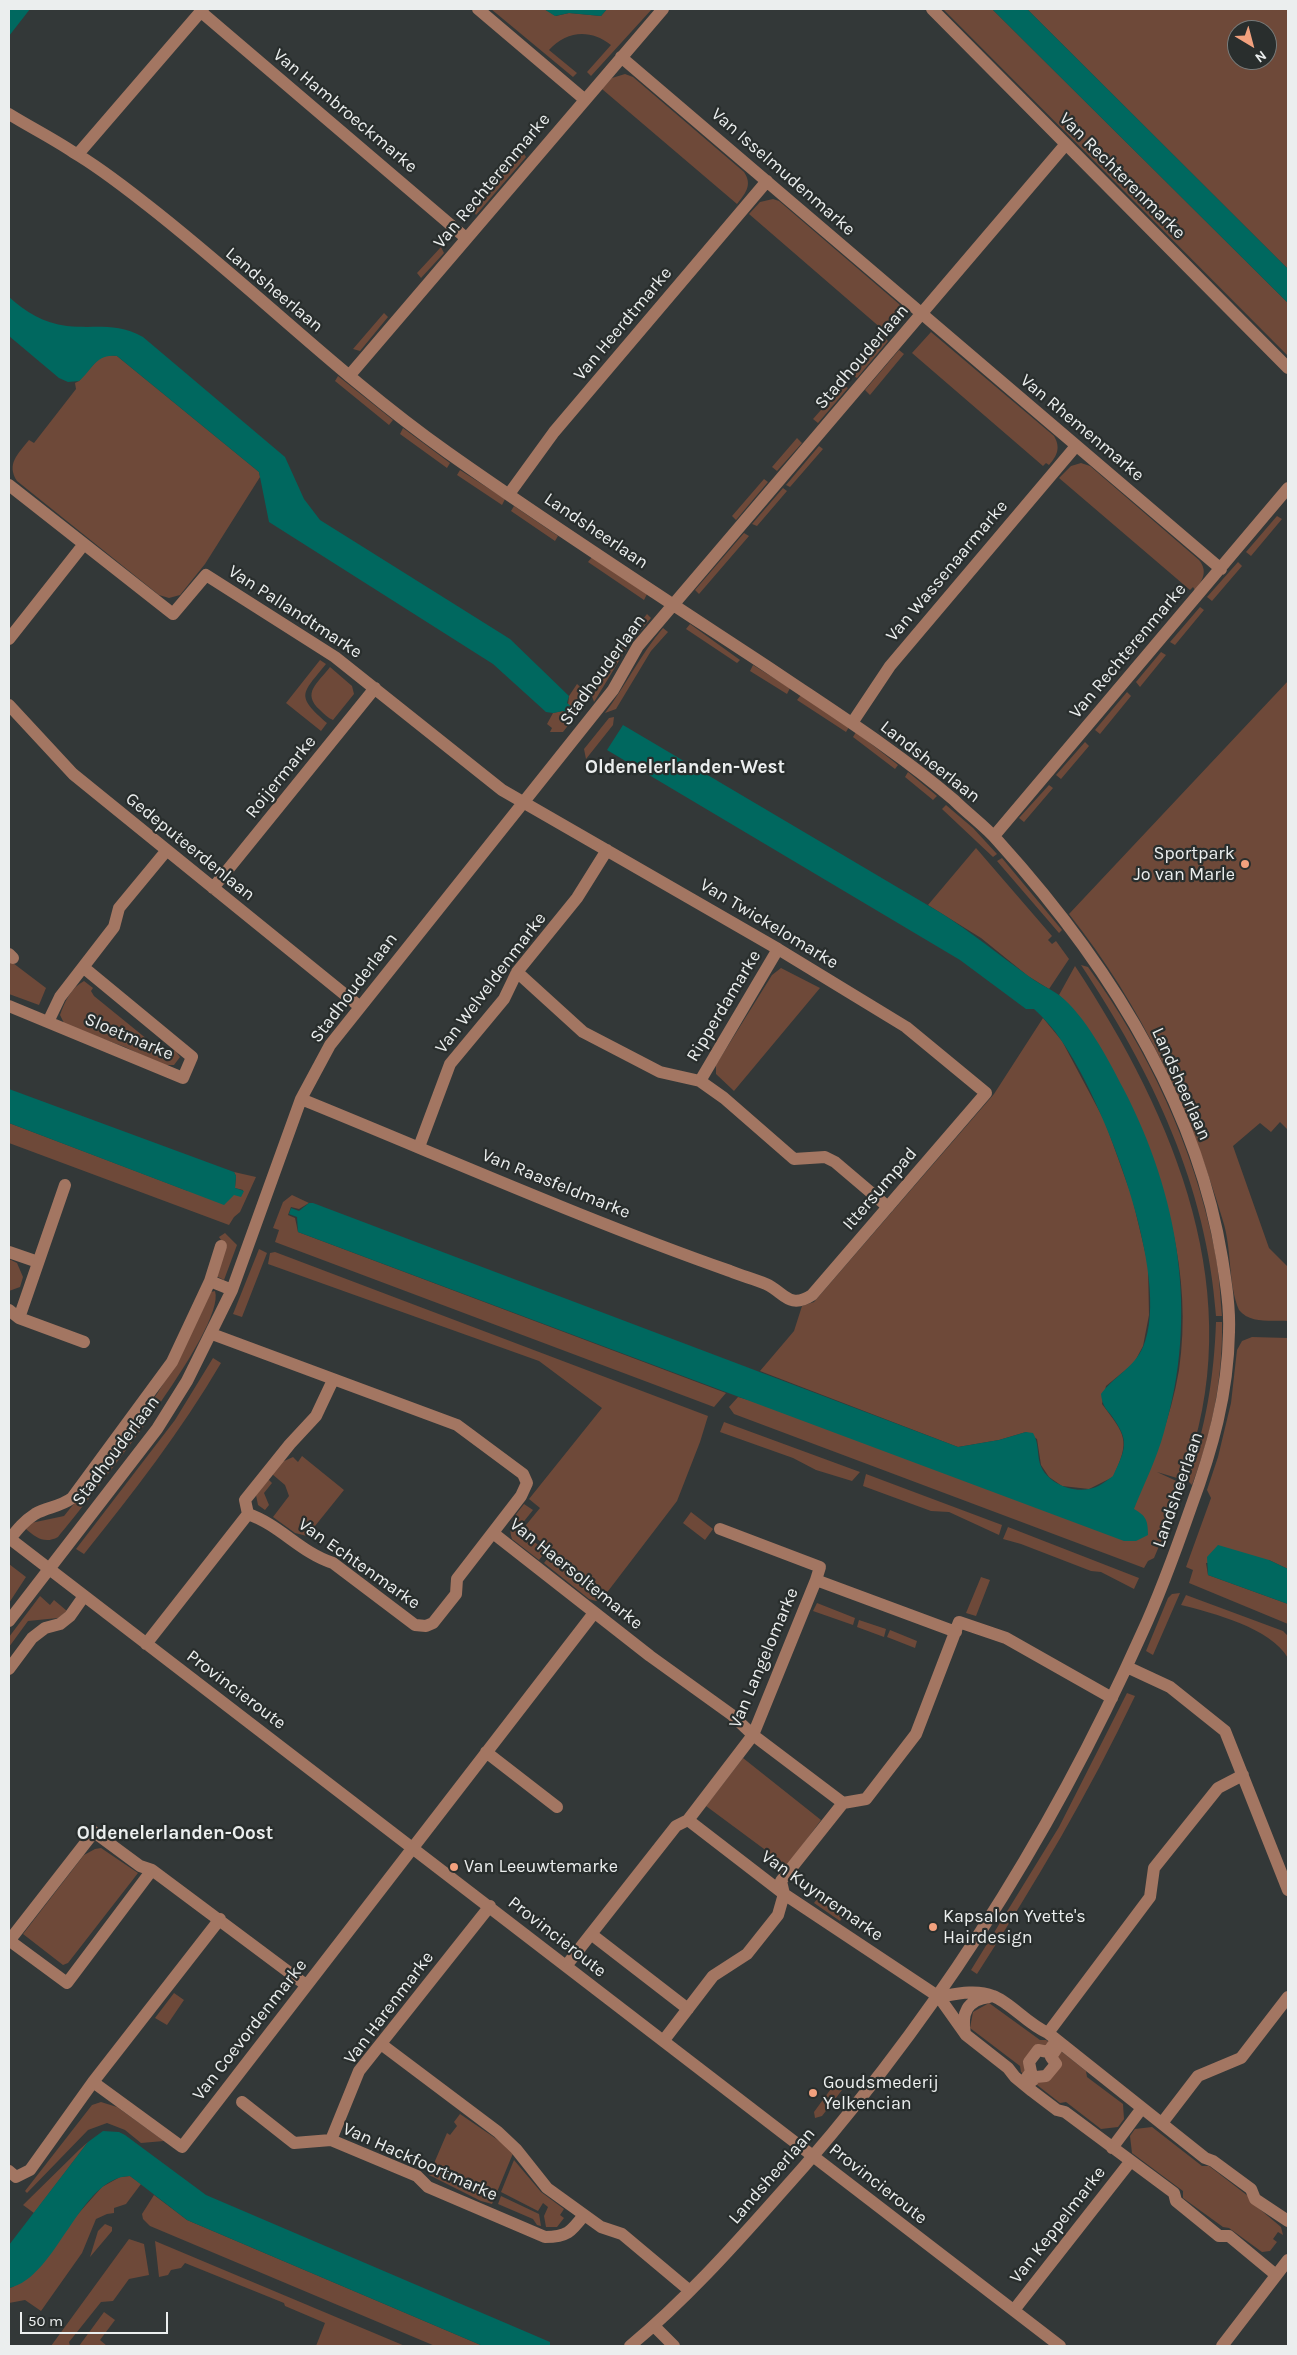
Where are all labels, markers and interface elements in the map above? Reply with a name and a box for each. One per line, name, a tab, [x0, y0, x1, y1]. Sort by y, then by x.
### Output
north arrow	[1227, 20, 1277, 70]
street label: Van Hambroeckmarke	[268, 44, 422, 178]
text: N	[1252, 47, 1270, 66]
street label: Van Isselmudenmarke	[706, 103, 860, 241]
street label: Van Rechterenmarke	[1054, 108, 1190, 244]
street label: Van Rechterenmarke	[429, 109, 555, 253]
street label: Landsheerlaan	[221, 243, 327, 337]
street label: Van Heerdtmarke	[569, 263, 677, 385]
street label: Stadhouderlaan	[811, 300, 913, 414]
street label: Van Rhemenmarke	[1016, 370, 1148, 486]
street label: Landsheerlaan	[540, 488, 652, 574]
street label: Van Wassenaarmarke	[882, 496, 1012, 646]
street label: Van Pallandtmarke	[224, 561, 366, 663]
street label: Van Rechterenmarke	[1065, 579, 1191, 723]
street label: Stadhouderlaan	[555, 610, 651, 730]
street label: Landsheerlaan	[876, 716, 984, 808]
street label: Roijermarke	[241, 731, 321, 823]
district label: Oldenelerlanden-West	[585, 757, 785, 779]
street label: Gedeputeerdenlaan	[121, 788, 259, 906]
place label: Sportpark Jo van Marle	[1134, 843, 1235, 886]
marker: Sportpark Jo van Marle	[1239, 858, 1251, 870]
street label: Van Twickelomarke	[696, 874, 842, 974]
street label: Van Welveldenmarke	[431, 908, 551, 1058]
street label: Stadhouderlaan	[306, 929, 402, 1047]
street label: Ripperdamarke	[682, 946, 766, 1066]
street label: Sloetmarke	[81, 1009, 177, 1065]
street label: Landsheerlaan	[1147, 1024, 1215, 1144]
street label: Ittersumpad	[838, 1143, 922, 1235]
street label: Van Raasfeldmarke	[479, 1144, 633, 1224]
street label: Stadhouderlaan	[68, 1392, 164, 1510]
street label: Landsheerlaan	[1148, 1429, 1208, 1551]
street label: Van Echtenmarke	[294, 1514, 424, 1614]
street label: Van Haersoltemarke	[505, 1514, 647, 1634]
street label: Van Langelomarke	[725, 1584, 803, 1732]
street label: Provincieroute	[182, 1646, 290, 1734]
district label: Oldenelerlanden-Oost	[77, 1823, 273, 1845]
street label: Van Kuynremarke	[757, 1846, 887, 1946]
place label: Van Leeuwtemarke	[464, 1856, 618, 1878]
marker: Van Leeuwtemarke	[448, 1861, 460, 1873]
street label: Provincieroute	[504, 1892, 610, 1982]
place label: Kapsalon Yvette's Hairdesign	[943, 1906, 1086, 1948]
marker: Kapsalon Yvette's Hairdesign	[927, 1921, 939, 1933]
street label: Van Harenmarke	[340, 1947, 438, 2069]
street label: Van Coevordenmarke	[188, 1955, 312, 2105]
place label: Goudsmederij Yelkencian	[823, 2072, 939, 2114]
marker: Goudsmederij Yelkencian	[807, 2087, 819, 2099]
street label: Van Hackfoortmarke	[339, 2118, 501, 2206]
street label: Landsheerlaan	[724, 2123, 820, 2229]
street label: Provincieroute	[825, 2139, 931, 2229]
street label: Van Keppelmarke	[1006, 2162, 1110, 2288]
scale bar	[22, 2302, 170, 2334]
text: 50 m	[28, 2312, 63, 2330]

